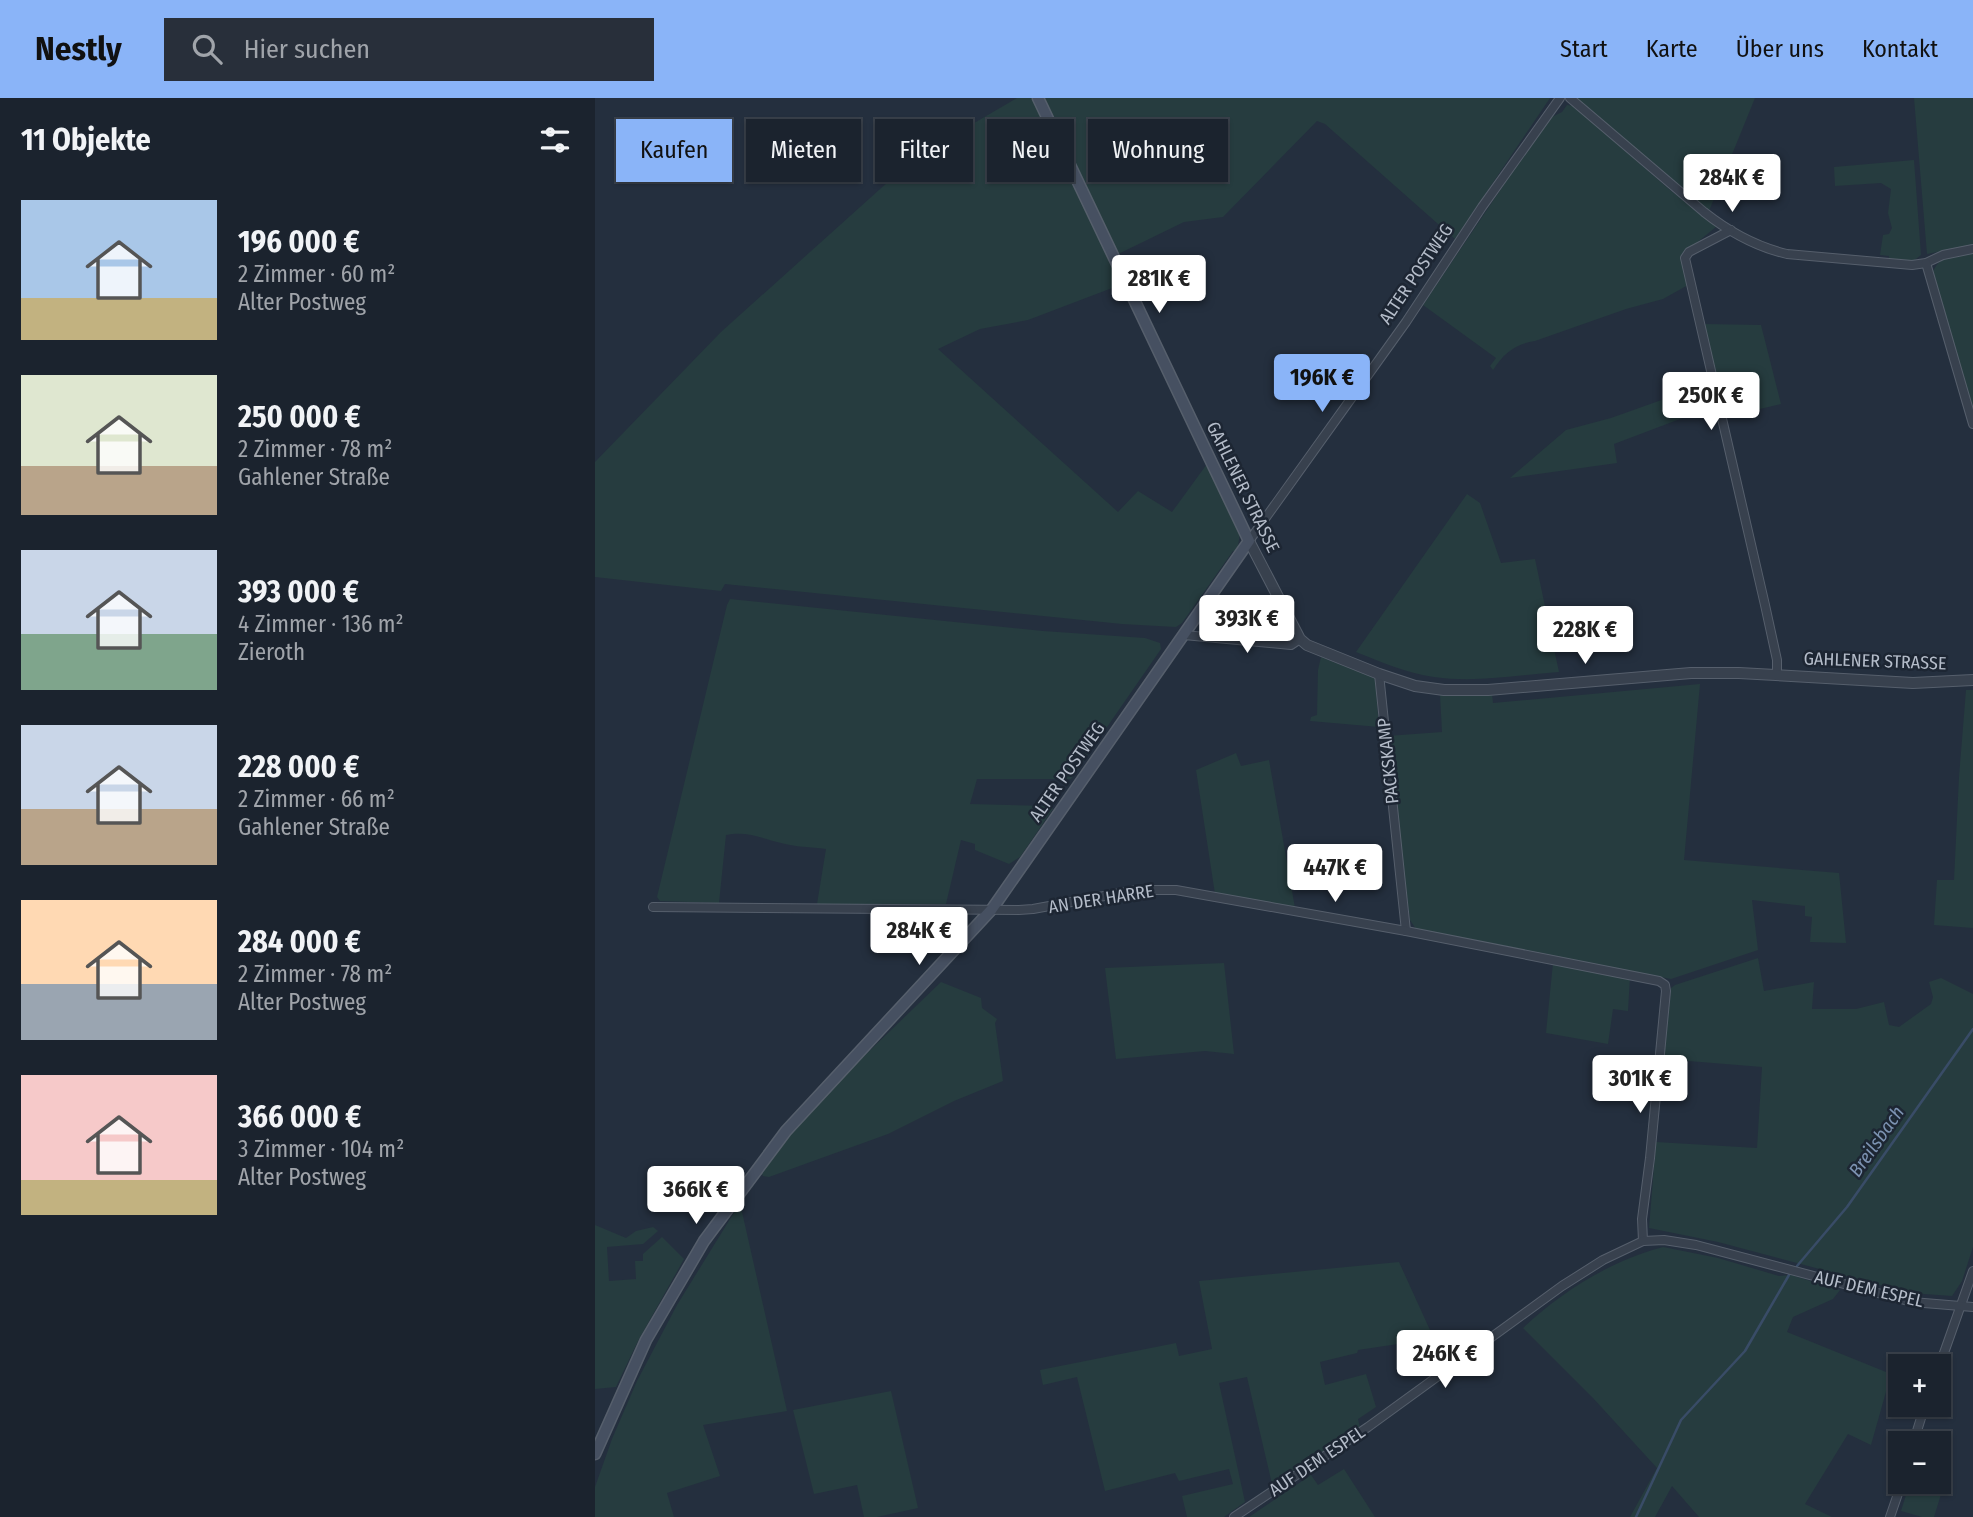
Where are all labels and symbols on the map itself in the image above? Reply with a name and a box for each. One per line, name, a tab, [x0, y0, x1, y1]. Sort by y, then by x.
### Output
pin: 284K €	[1675, 155, 1789, 214]
street label: ALTER POSTWEG	[1374, 220, 1458, 328]
pin: 281K €	[1102, 256, 1216, 315]
pin: 196K €	[1265, 354, 1379, 414]
pin: 250K €	[1654, 372, 1768, 432]
street label: GAHLENER STRASSE	[1202, 418, 1284, 556]
pin: 393K €	[1190, 596, 1304, 655]
pin: 228K €	[1528, 606, 1642, 666]
street label: GAHLENER STRASSE	[1803, 648, 1947, 674]
street label: PACKSKAMP	[1373, 717, 1403, 805]
street label: ALTER POSTWEG	[1025, 718, 1109, 826]
pin: 447K €	[1278, 844, 1392, 904]
street label: AN DER HARRE	[1047, 880, 1155, 918]
pin: 284K €	[862, 908, 976, 967]
pin: 301K €	[1583, 1056, 1697, 1115]
water label: Breilsbach	[1844, 1101, 1909, 1181]
pin: 366K €	[639, 1166, 753, 1226]
street label: AUF DEM ESPEL	[1812, 1266, 1926, 1312]
pin: 246K €	[1388, 1330, 1502, 1390]
street label: AUF DEM ESPEL	[1265, 1421, 1369, 1501]

